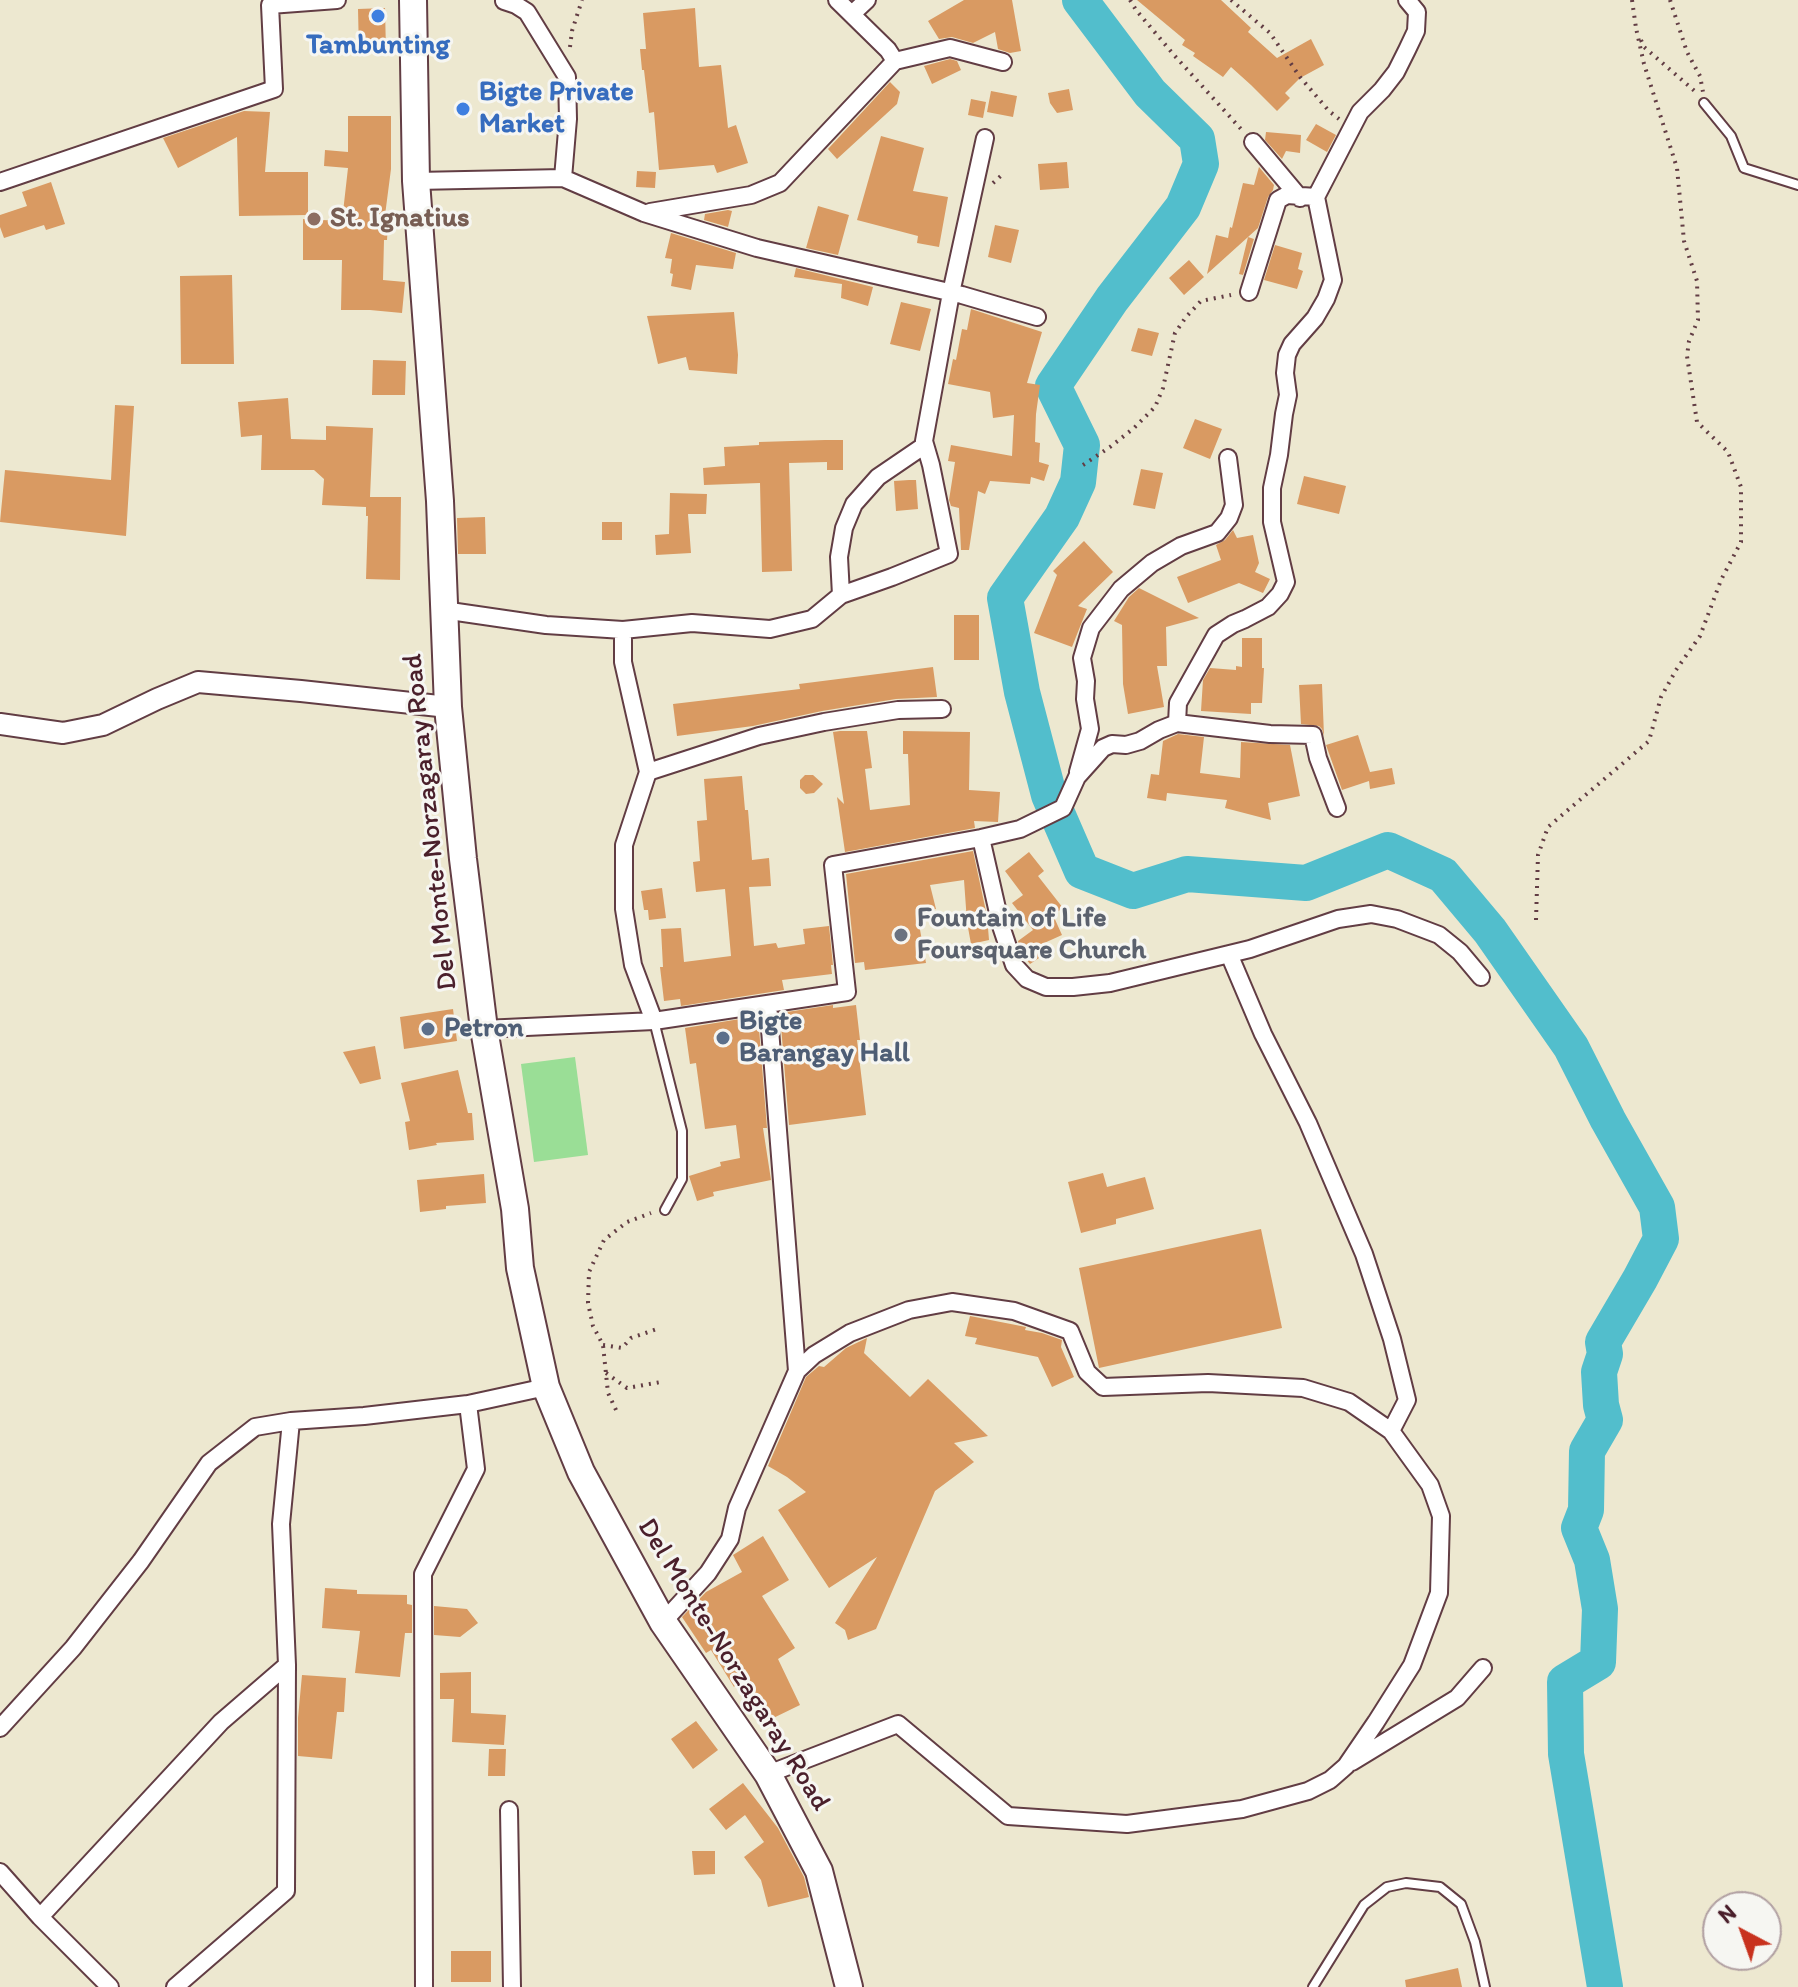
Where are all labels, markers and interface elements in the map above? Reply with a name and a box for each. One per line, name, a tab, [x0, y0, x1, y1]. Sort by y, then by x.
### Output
marker: Tambunting	[369, 7, 387, 25]
place label: Tambunting	[306, 29, 450, 63]
place label: Bigte Private Market	[479, 76, 634, 142]
marker: Bigte Private Market	[454, 100, 472, 118]
place label: St. Ignatius	[330, 202, 469, 236]
marker: St. Ignatius	[305, 210, 323, 228]
street label: Del Monte-Norzagaray Road	[397, 652, 465, 992]
place label: Fountain of Life Foursquare Church	[917, 902, 1146, 968]
marker: Fountain of Life Foursquare Church	[892, 926, 910, 944]
place label: Bigte Barangay Hall	[739, 1005, 910, 1071]
place label: Petron	[444, 1012, 524, 1046]
marker: Petron	[419, 1020, 437, 1038]
marker: Bigte Barangay Hall	[714, 1029, 732, 1047]
street label: Del Monte-Norzagaray Road	[629, 1513, 837, 1817]
north arrow	[1702, 1891, 1782, 1971]
text: N	[1713, 1899, 1742, 1929]

